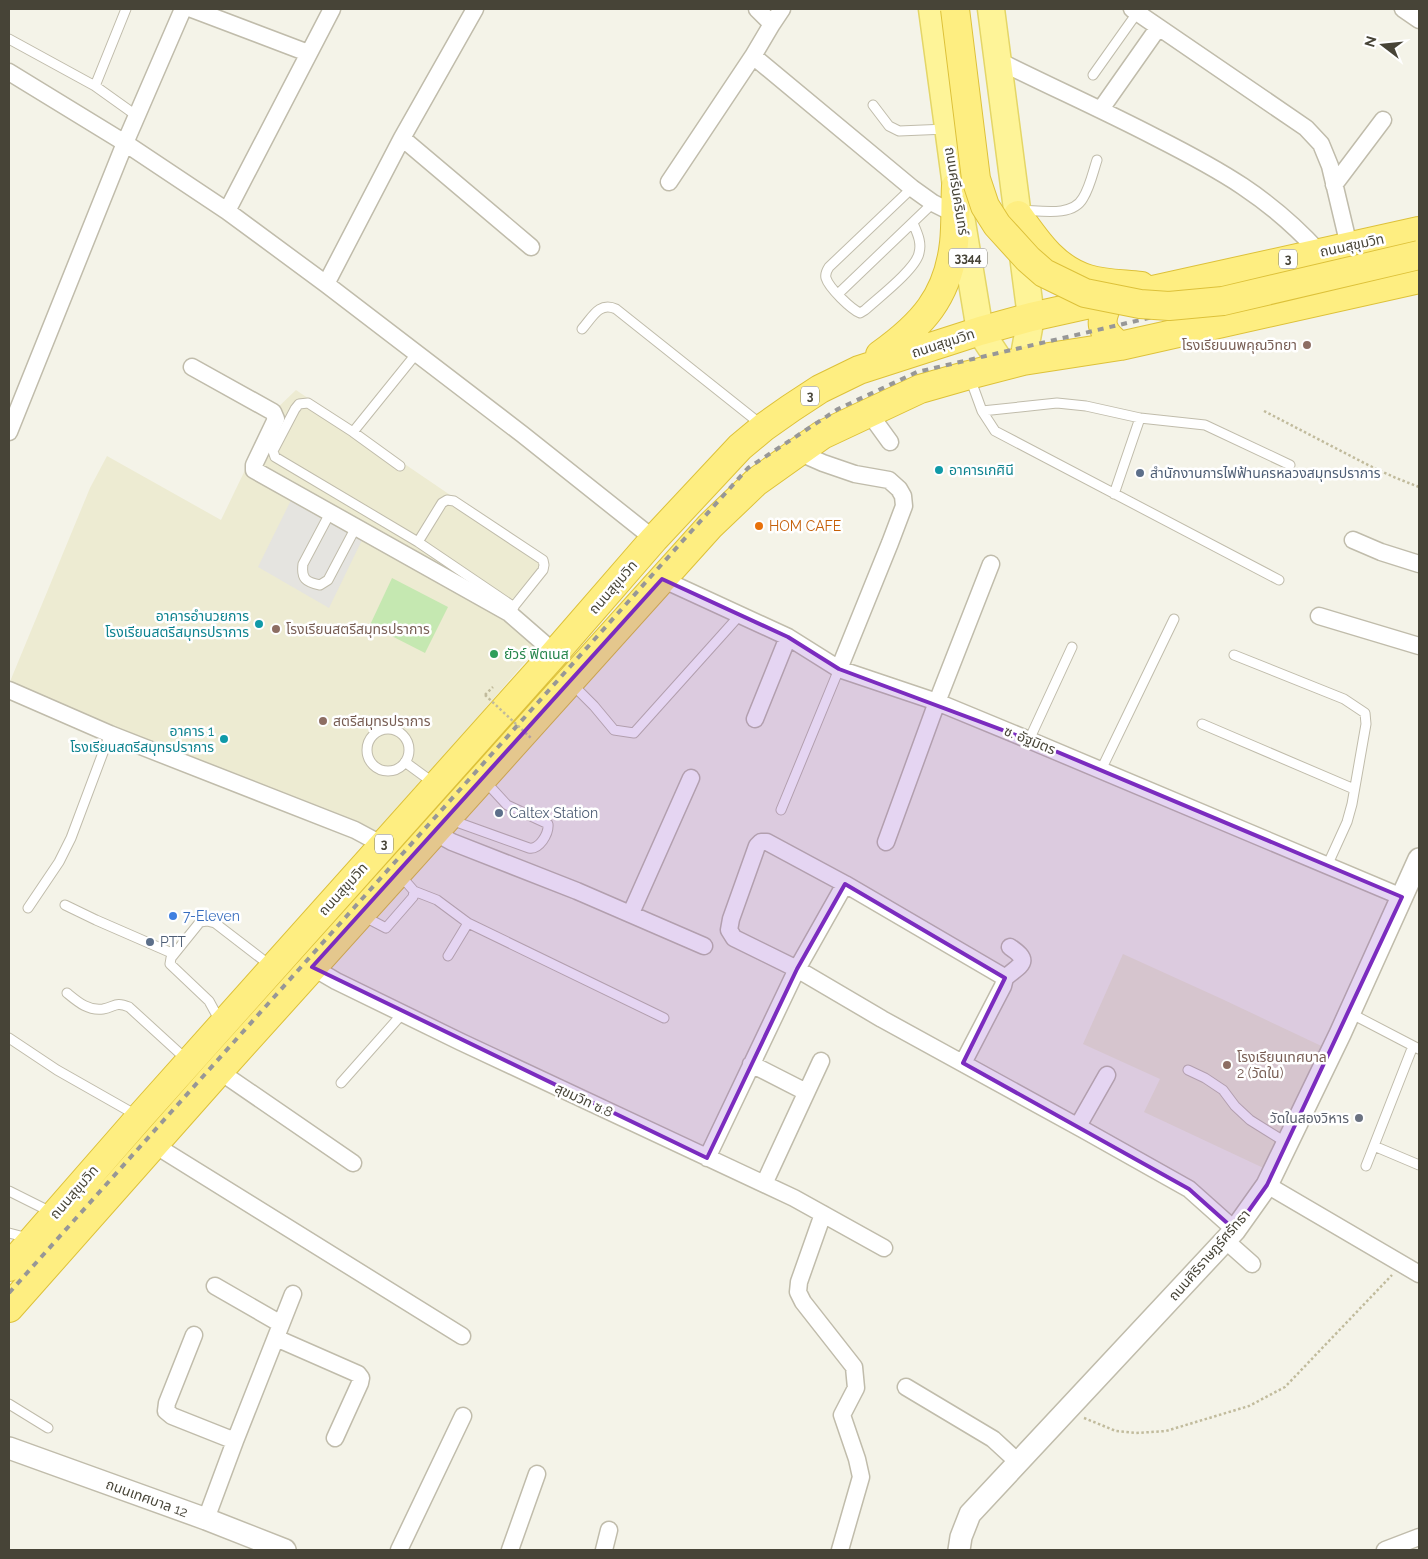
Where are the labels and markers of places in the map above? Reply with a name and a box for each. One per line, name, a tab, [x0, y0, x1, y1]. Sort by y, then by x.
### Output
place label: โรงเรียนนพคุณวิทยา	[1182, 337, 1297, 354]
marker: โรงเรียนนพคุณวิทยา	[1301, 339, 1313, 351]
place label: อาคารเกศินี	[949, 462, 1014, 478]
marker: อาคารเกศินี	[933, 464, 945, 476]
place label: สำนักงานการไฟฟ้านครหลวงสมุทรปราการ	[1150, 465, 1381, 482]
marker: สำนักงานการไฟฟ้านครหลวงสมุทรปราการ	[1134, 467, 1146, 479]
place label: HOM CAFE	[769, 518, 841, 534]
marker: HOM CAFE	[753, 520, 765, 532]
place label: อาคารอำนวยการ โรงเรียนสตรีสมุทรปราการ	[105, 608, 249, 641]
marker: อาคารอำนวยการ โรงเรียนสตรีสมุทรปราการ	[253, 618, 265, 630]
place label: โรงเรียนสตรีสมุทรปราการ	[286, 621, 430, 638]
marker: โรงเรียนสตรีสมุทรปราการ	[270, 623, 282, 635]
place label: ยัวร์ ฟิตเนส	[504, 646, 569, 662]
marker: ยัวร์ ฟิตเนส	[488, 648, 500, 660]
place label: สตรีสมุทรปราการ	[333, 713, 431, 730]
marker: สตรีสมุทรปราการ	[317, 715, 329, 727]
place label: อาคาร 1 โรงเรียนสตรีสมุทรปราการ	[70, 723, 214, 756]
marker: อาคาร 1 โรงเรียนสตรีสมุทรปราการ	[218, 733, 230, 745]
place label: Caltex Station	[509, 805, 598, 821]
marker: Caltex Station	[493, 807, 505, 819]
place label: 7-Eleven	[183, 908, 240, 924]
marker: 7-Eleven	[167, 910, 179, 922]
place label: PTT	[160, 934, 186, 950]
marker: PTT	[144, 936, 156, 948]
place label: โรงเรียนเทศบาล 2 (วัดใน)	[1237, 1049, 1327, 1081]
marker: โรงเรียนเทศบาล 2 (วัดใน)	[1221, 1059, 1233, 1071]
place label: วัดในสองวิหาร	[1270, 1110, 1349, 1126]
marker: วัดในสองวิหาร	[1353, 1112, 1365, 1124]

